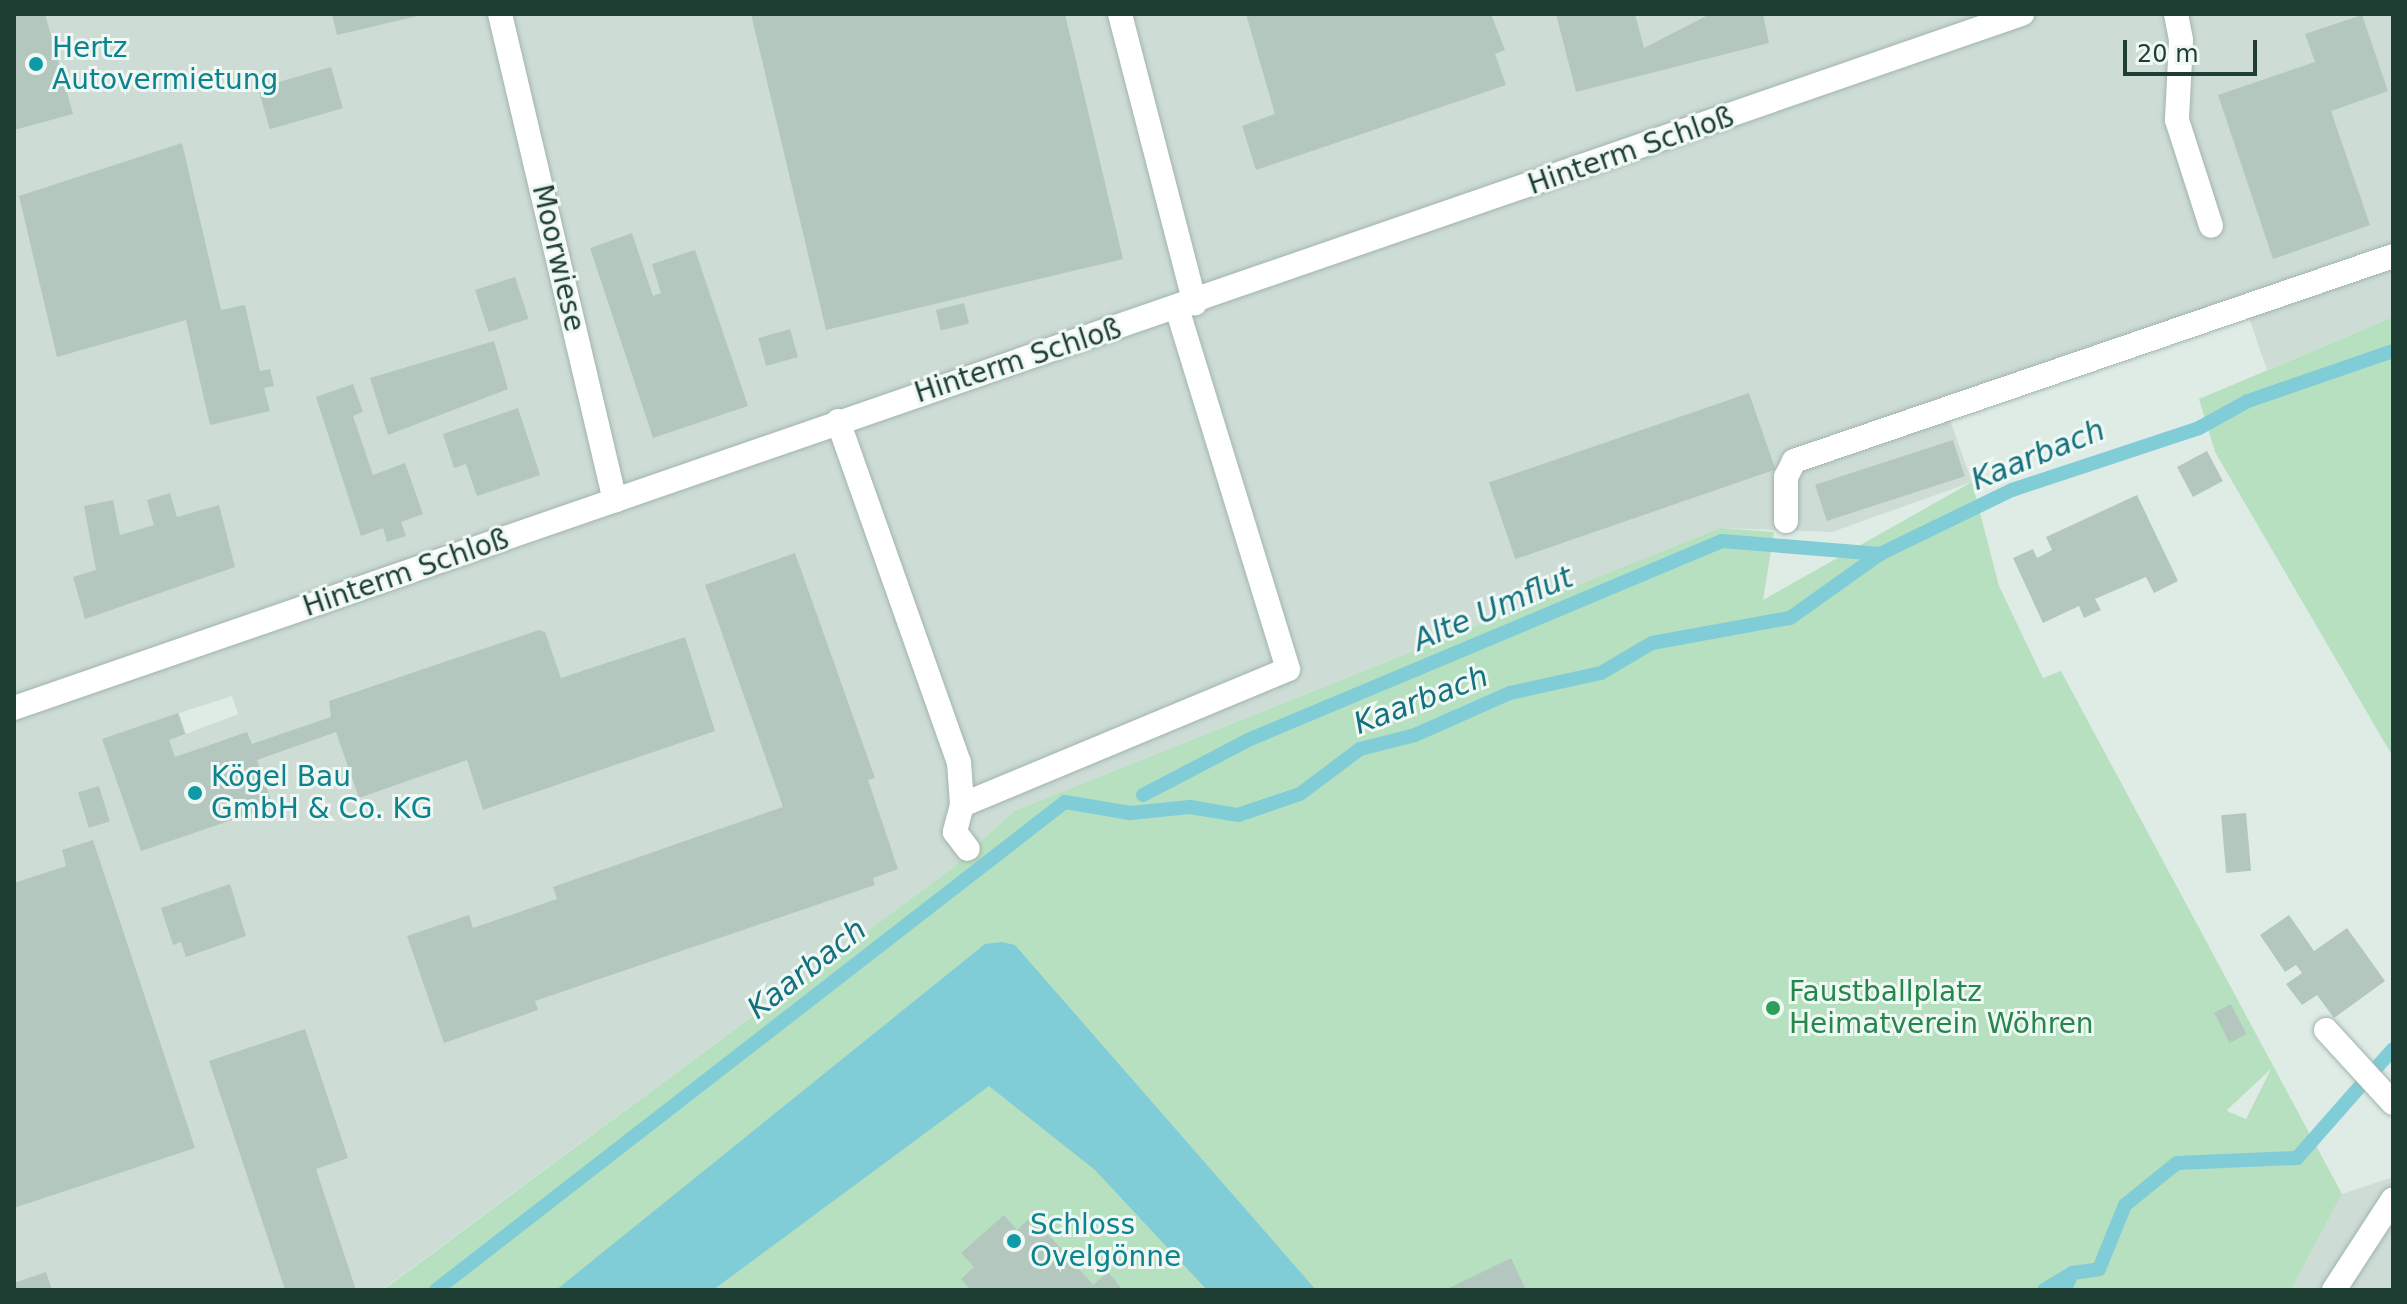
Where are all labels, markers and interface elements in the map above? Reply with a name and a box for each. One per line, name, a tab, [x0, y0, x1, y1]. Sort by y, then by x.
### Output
scale bar	[2127, 24, 2261, 74]
place label: Hertz Autovermietung	[52, 31, 278, 97]
text: 20 m	[2137, 40, 2199, 68]
marker: Hertz Autovermietung	[27, 55, 45, 73]
street label: Hinterm Schloß	[1524, 100, 1738, 202]
street label: Moorwiese	[525, 181, 591, 335]
street label: Hinterm Schloß	[910, 312, 1126, 410]
water label: Kaarbach	[1966, 412, 2110, 498]
street label: Hinterm Schloß	[299, 522, 513, 624]
water label: Alte Umflut	[1408, 559, 1578, 659]
water label: Kaarbach	[1349, 658, 1493, 742]
place label: Kögel Bau GmbH & Co. KG	[211, 760, 432, 826]
marker: Kögel Bau GmbH & Co. KG	[186, 784, 204, 802]
water label: Kaarbach	[741, 912, 873, 1026]
place label: Faustballplatz Heimatverein Wöhren	[1789, 975, 2094, 1041]
marker: Faustballplatz Heimatverein Wöhren	[1764, 999, 1782, 1017]
place label: Schloss Ovelgönne	[1030, 1208, 1181, 1274]
marker: Schloss Ovelgönne	[1005, 1232, 1023, 1250]

